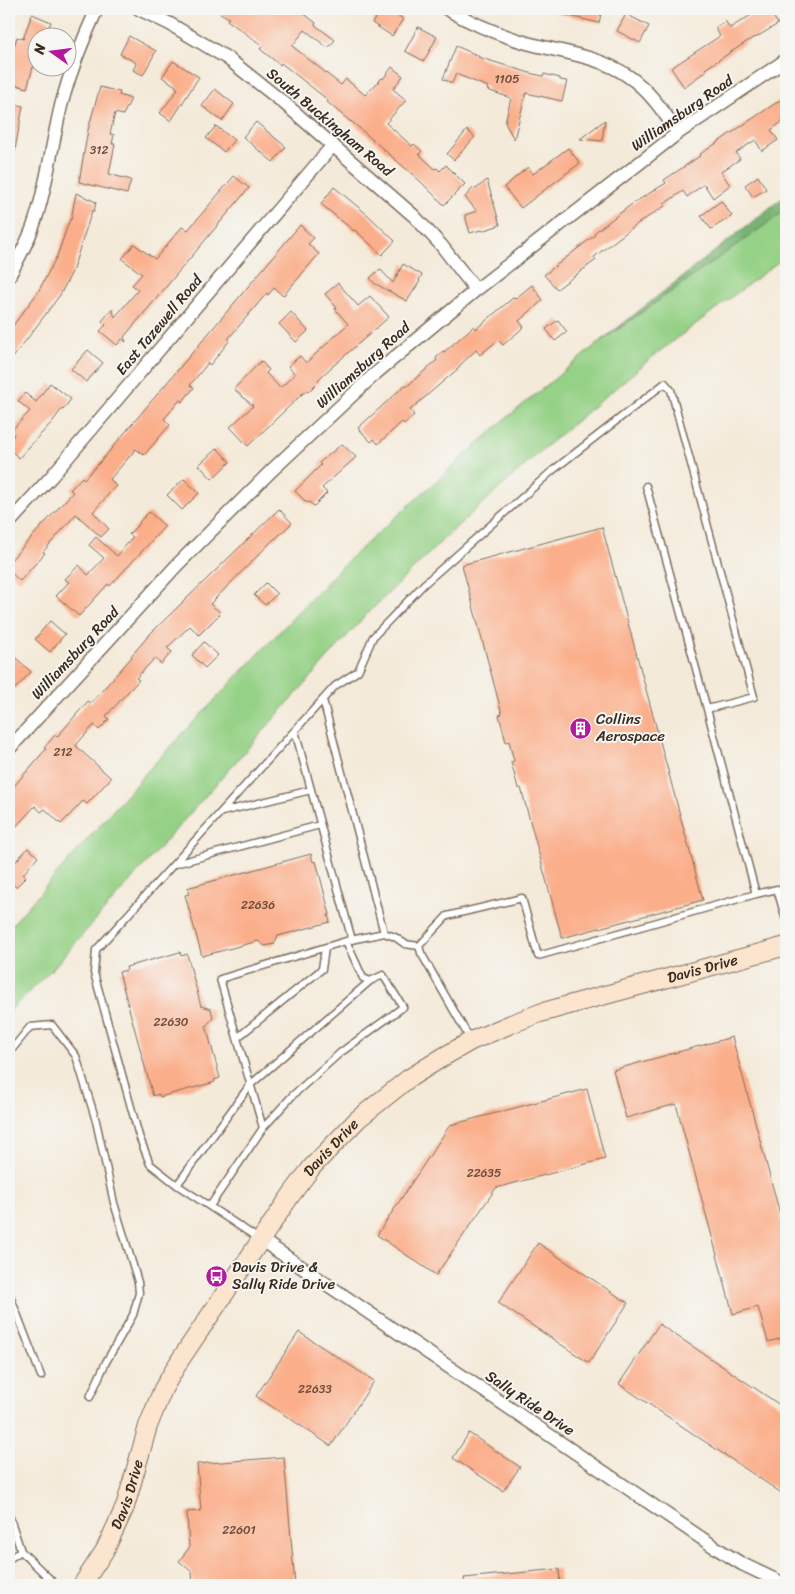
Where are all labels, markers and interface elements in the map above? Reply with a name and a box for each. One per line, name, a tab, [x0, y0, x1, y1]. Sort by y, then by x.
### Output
north arrow	[28, 28, 78, 78]
text: N	[26, 41, 53, 58]
street label: South Buckingham Road	[261, 61, 400, 184]
street label: Williamsburg Road	[625, 67, 740, 158]
house number: 1105	[494, 68, 520, 90]
house number: 312	[90, 139, 108, 161]
street label: East Tazewell Road	[109, 268, 210, 381]
street label: Williamsburg Road	[310, 314, 417, 415]
street label: Williamsburg Road	[25, 599, 126, 706]
place label: Collins Aerospace	[595, 706, 665, 749]
building icon: Collins Aerospace	[568, 716, 592, 740]
house number: 212	[54, 741, 73, 763]
house number: 22636	[241, 894, 275, 916]
street label: Davis Drive	[664, 947, 741, 991]
house number: 22630	[154, 1011, 189, 1033]
street label: Davis Drive	[296, 1112, 365, 1182]
house number: 22635	[467, 1162, 501, 1184]
place label: Davis Drive & Sally Ride Drive	[232, 1254, 336, 1297]
bus stop icon: Davis Drive & Sally Ride Drive	[204, 1264, 228, 1288]
street label: Sally Ride Drive	[480, 1363, 580, 1443]
house number: 22633	[298, 1378, 332, 1400]
street label: Davis Drive	[103, 1456, 151, 1534]
house number: 22601	[222, 1519, 256, 1541]

